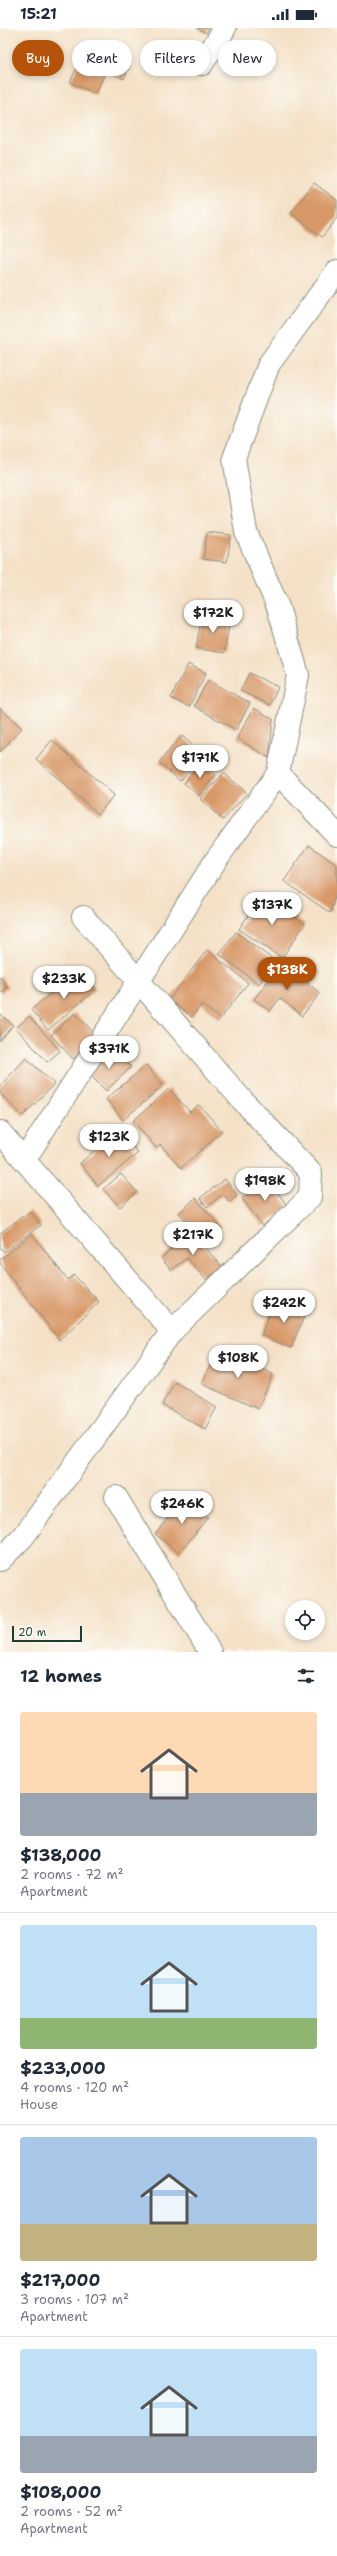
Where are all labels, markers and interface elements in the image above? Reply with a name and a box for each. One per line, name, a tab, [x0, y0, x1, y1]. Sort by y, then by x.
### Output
text: 15:21	[20, 4, 57, 24]
chip: Buy	[12, 40, 64, 76]
chip: Rent	[72, 40, 132, 76]
chip: Filters	[140, 40, 210, 76]
chip: New	[218, 40, 276, 76]
pin: $172K	[185, 600, 241, 634]
text: $172K	[193, 604, 233, 621]
pin: $171K	[172, 745, 228, 779]
text: $171K	[181, 749, 219, 766]
pin: $137K	[244, 892, 300, 926]
text: $137K	[252, 896, 292, 913]
pin: $138K	[259, 957, 315, 991]
text: $138K	[266, 961, 308, 978]
pin: $233K	[36, 966, 92, 1000]
text: $233K	[42, 970, 86, 987]
pin: $371K	[81, 1036, 137, 1070]
text: $371K	[89, 1040, 129, 1057]
pin: $123K	[81, 1124, 137, 1158]
text: $123K	[89, 1128, 129, 1145]
pin: $198K	[237, 1168, 293, 1202]
text: $198K	[244, 1172, 286, 1189]
pin: $217K	[165, 1222, 221, 1256]
text: $217K	[173, 1226, 213, 1243]
pin: $242K	[256, 1290, 312, 1324]
text: $242K	[262, 1294, 306, 1311]
pin: $108K	[210, 1345, 266, 1379]
text: $108K	[217, 1349, 259, 1366]
pin: $246K	[154, 1491, 210, 1525]
text: $246K	[160, 1495, 204, 1512]
map controls	[285, 1600, 325, 1640]
button: locate	[285, 1600, 325, 1640]
scale bar	[12, 1624, 82, 1643]
text: 20 m	[18, 1625, 46, 1640]
text: 12 homes	[20, 1665, 102, 1687]
icon: filters	[295, 1665, 317, 1687]
icon: home	[133, 1738, 205, 1810]
text: $138,000	[20, 1844, 101, 1866]
text: 2 rooms · 72 m²	[20, 1866, 124, 1883]
text: Apartment	[20, 1883, 88, 1900]
icon: home	[133, 1951, 205, 2023]
text: $233,000	[20, 2057, 106, 2079]
text: 4 rooms · 120 m²	[20, 2079, 129, 2096]
text: House	[20, 2096, 58, 2113]
icon: home	[133, 2163, 205, 2235]
text: $217,000	[20, 2269, 100, 2291]
text: 3 rooms · 107 m²	[20, 2291, 129, 2308]
text: Apartment	[20, 2308, 88, 2325]
icon: home	[133, 2375, 205, 2447]
text: $108,000	[20, 2481, 101, 2503]
text: 2 rooms · 52 m²	[20, 2503, 123, 2520]
text: Apartment	[20, 2520, 88, 2537]

